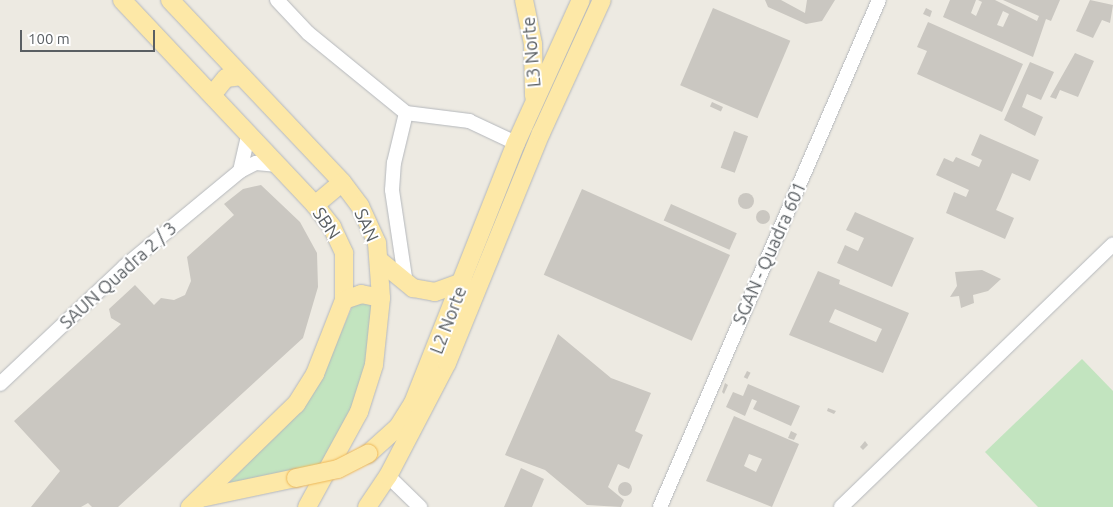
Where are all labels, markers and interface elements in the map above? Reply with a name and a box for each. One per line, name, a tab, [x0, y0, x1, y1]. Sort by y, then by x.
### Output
street label: L3 Norte	[517, 16, 545, 88]
scale bar	[22, 20, 158, 52]
text: 100 m	[28, 30, 70, 47]
street label: SGAN - Quadra 601	[728, 178, 810, 328]
street label: SBN	[309, 203, 345, 243]
street label: SAN	[350, 205, 384, 245]
street label: SAUN Quadra 2 / 3	[55, 217, 181, 333]
street label: L2 Norte	[425, 283, 471, 357]

